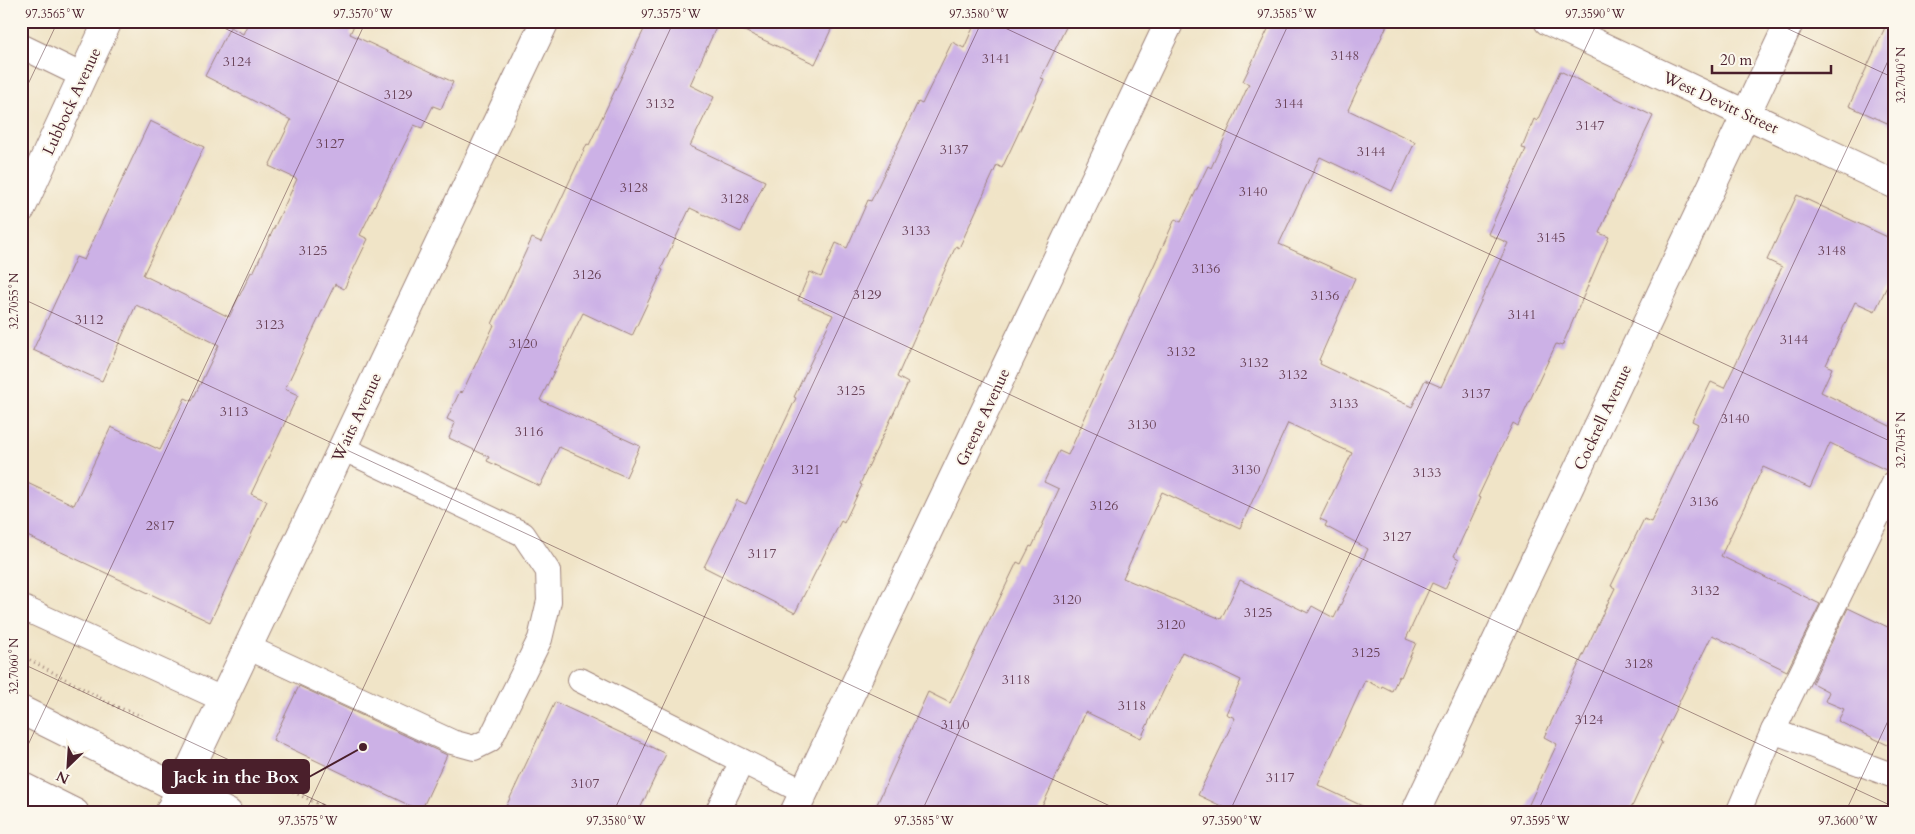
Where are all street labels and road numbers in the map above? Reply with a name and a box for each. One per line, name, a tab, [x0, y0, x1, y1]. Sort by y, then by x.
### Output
street label: Lubbock Avenue	[37, 44, 106, 159]
street label: West Devitt Street	[1658, 66, 1782, 139]
street label: Cockrell Avenue	[1569, 361, 1637, 474]
street label: Greene Avenue	[951, 365, 1015, 470]
street label: Waits Avenue	[326, 369, 387, 466]

